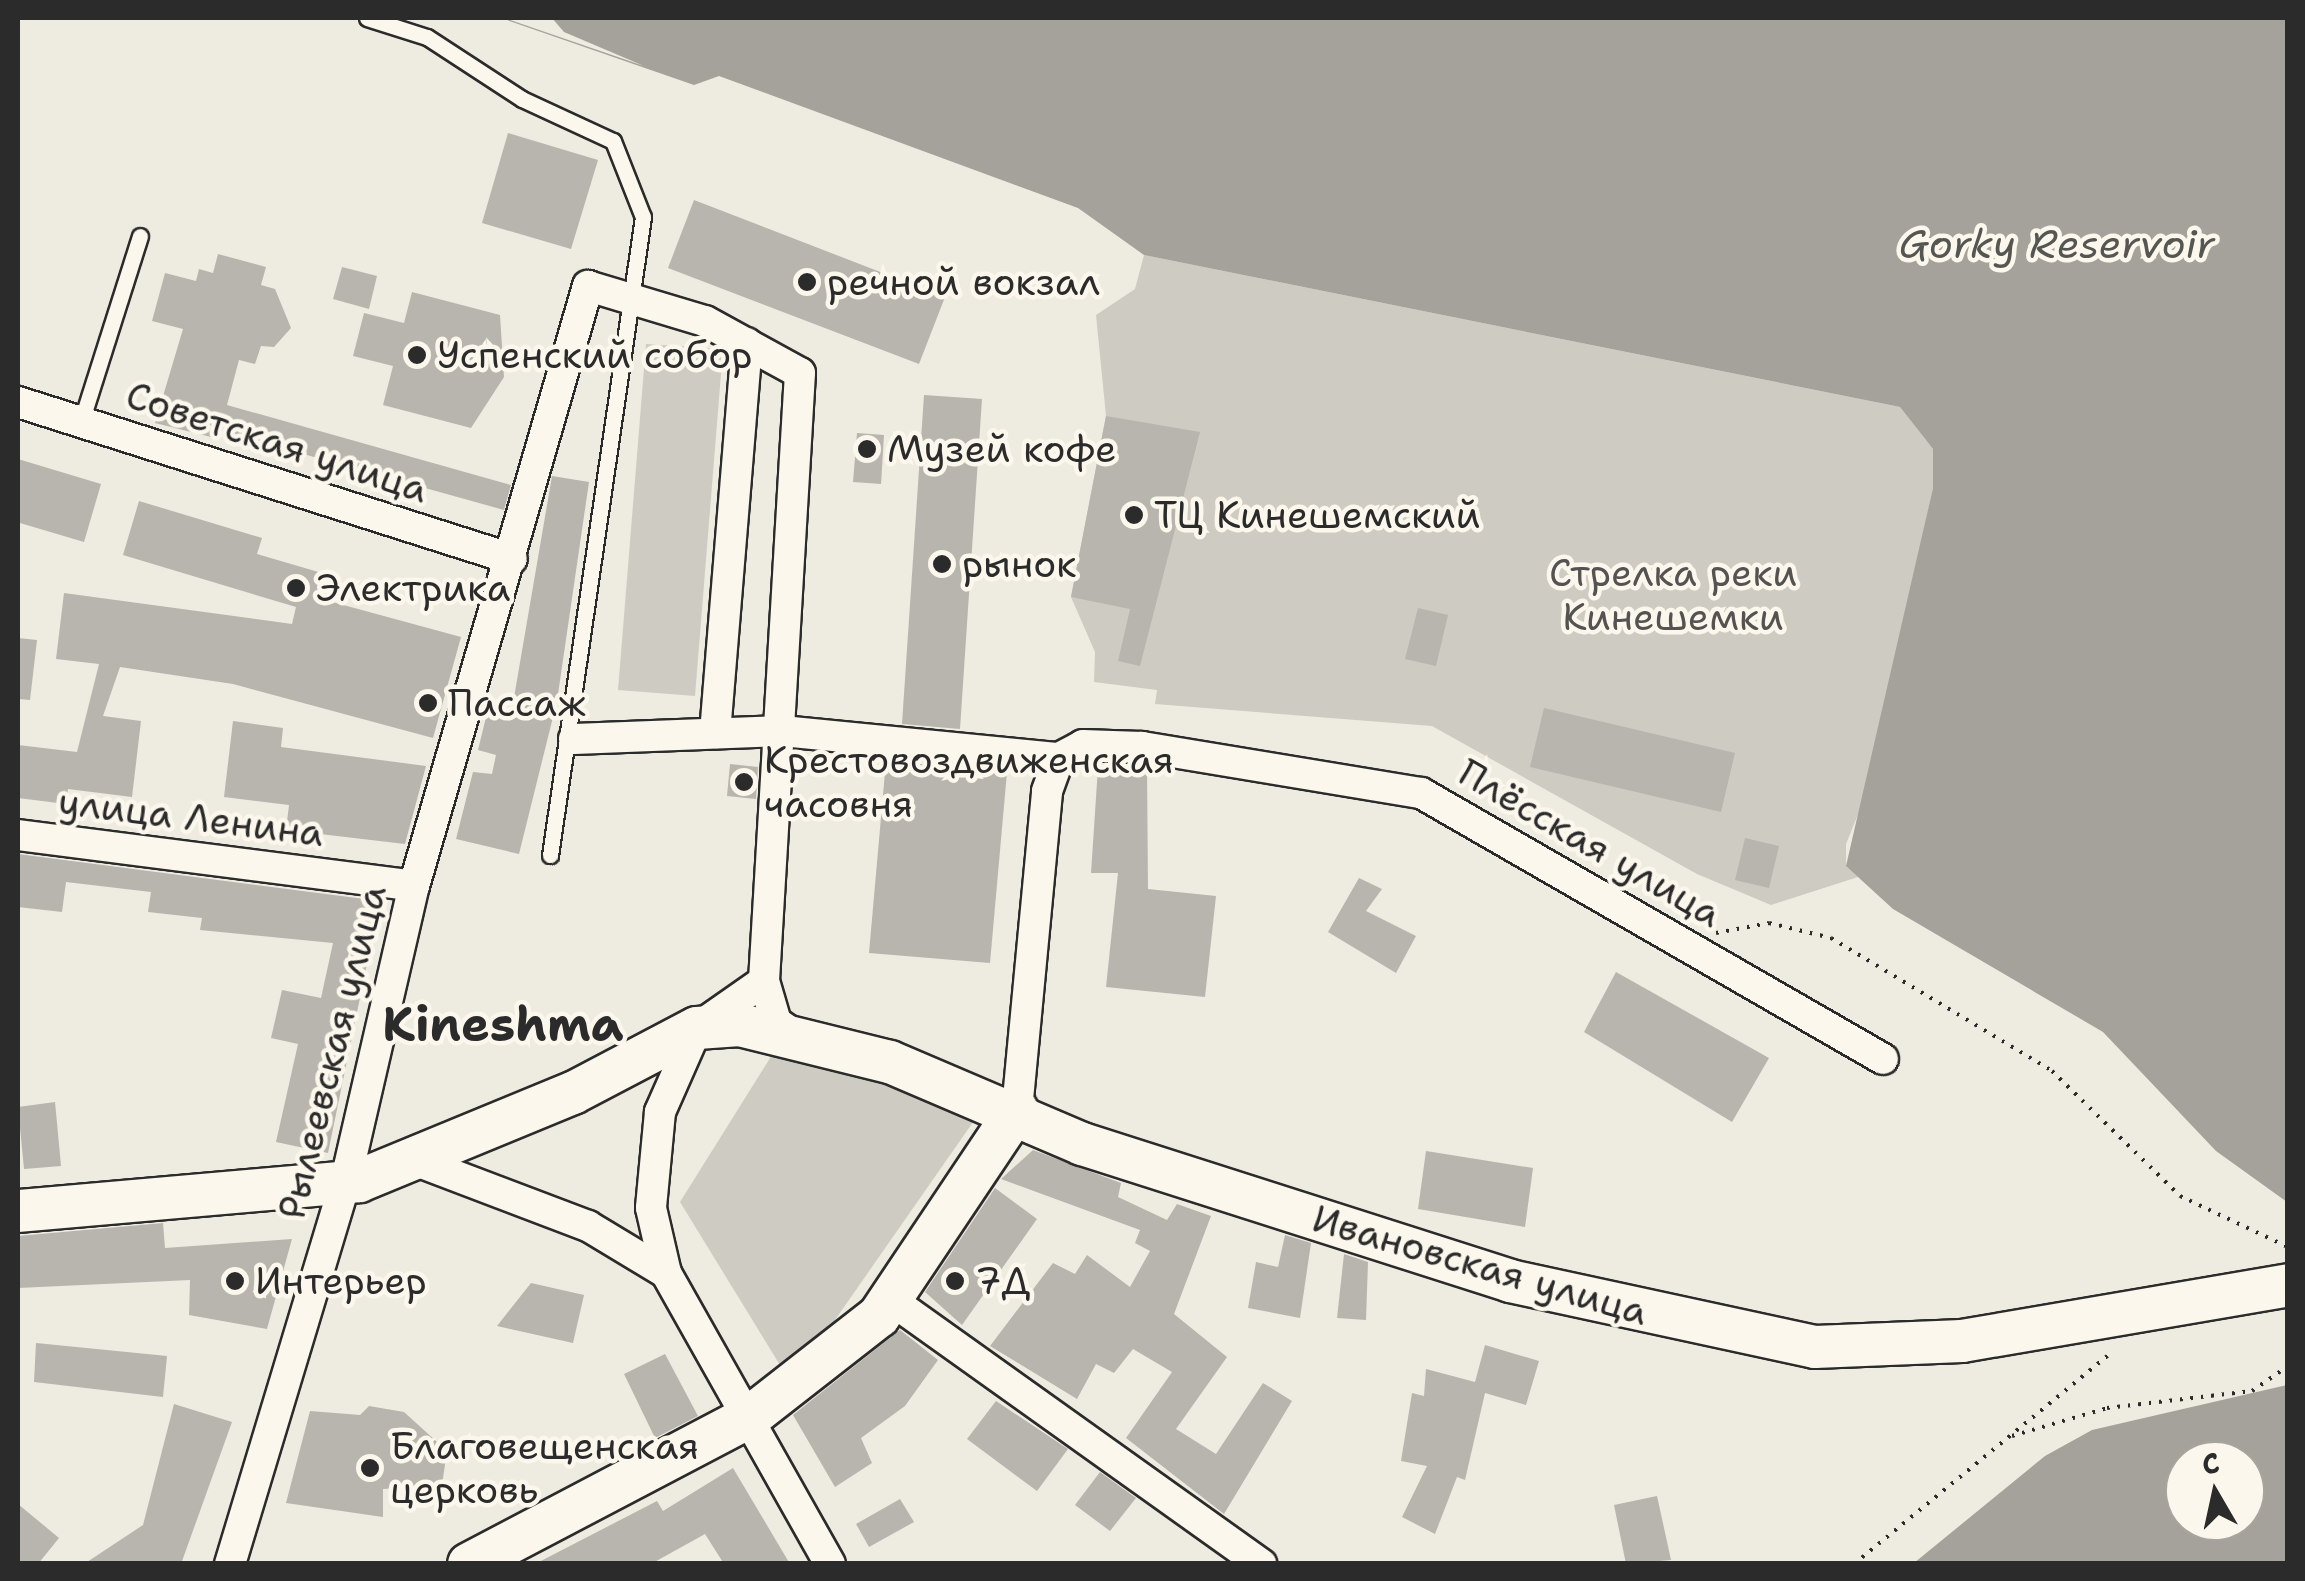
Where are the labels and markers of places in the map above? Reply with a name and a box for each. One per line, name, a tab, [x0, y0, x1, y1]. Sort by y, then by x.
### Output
place label: речной вокзал	[827, 259, 1100, 305]
marker: речной вокзал	[796, 271, 818, 293]
place label: Успенский собор	[437, 332, 753, 378]
marker: Успенский собор	[406, 344, 428, 366]
place label: Музей кофе	[887, 426, 1117, 472]
marker: Музей кофе	[856, 438, 878, 460]
place label: ТЦ Кинешемский	[1154, 492, 1480, 538]
marker: ТЦ Кинешемский	[1123, 504, 1145, 526]
place label: рынок	[962, 541, 1077, 587]
marker: рынок	[931, 553, 953, 575]
place label: Электрика	[316, 565, 510, 611]
marker: Электрика	[285, 577, 307, 599]
place label: Пассаж	[448, 680, 586, 726]
marker: Пассаж	[417, 692, 439, 714]
place label: Крестовоздвиженская часовня	[764, 737, 1174, 826]
marker: Крестовоздвиженская часовня	[733, 771, 755, 793]
place label: Интерьер	[255, 1258, 427, 1304]
place label: 7Д	[975, 1258, 1030, 1304]
marker: Интерьер	[224, 1270, 246, 1292]
marker: 7Д	[944, 1270, 966, 1292]
place label: Благовещенская церковь	[390, 1423, 699, 1512]
marker: Благовещенская церковь	[359, 1457, 381, 1479]

